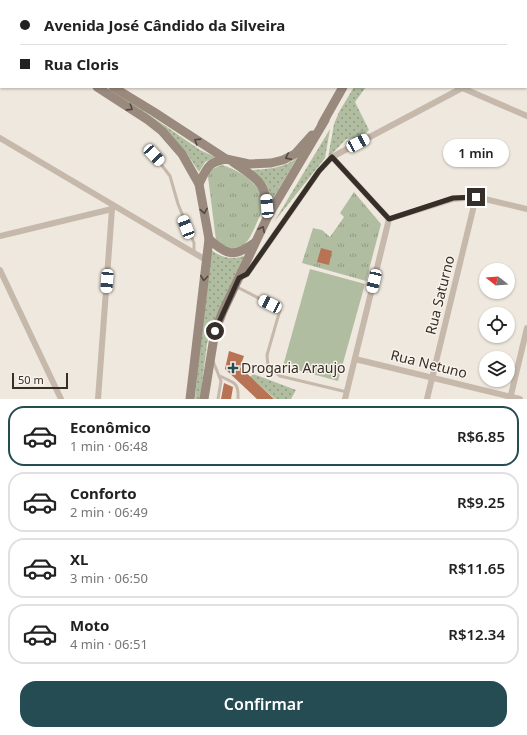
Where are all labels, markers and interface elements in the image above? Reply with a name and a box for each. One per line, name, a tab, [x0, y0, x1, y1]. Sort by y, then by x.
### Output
text: Avenida José Cândido da Silveira	[44, 15, 285, 35]
text: Rua Cloris	[44, 54, 119, 74]
one-way arrow	[126, 103, 133, 111]
car	[345, 132, 371, 154]
one-way arrow	[194, 138, 201, 146]
callout: 1 min	[443, 139, 509, 167]
car	[141, 142, 167, 168]
text: 1 min	[458, 144, 494, 162]
one-way arrow	[285, 152, 292, 160]
route end	[467, 188, 485, 206]
car	[260, 194, 274, 218]
one-way arrow	[199, 208, 208, 215]
car	[176, 214, 196, 240]
one-way arrow	[257, 226, 264, 234]
street label: Rua Saturno	[420, 253, 459, 336]
north arrow	[479, 263, 515, 299]
map controls	[479, 263, 515, 387]
car	[365, 268, 383, 294]
car	[100, 269, 114, 293]
one-way arrow	[200, 274, 209, 281]
car	[257, 293, 283, 315]
button: locate	[479, 307, 515, 343]
route start	[206, 322, 224, 340]
street label: Rua Netuno	[389, 345, 469, 382]
button: layers	[479, 351, 515, 387]
place label: Drogaria Araujo	[241, 358, 346, 377]
marker: Drogaria Araujo	[228, 363, 238, 373]
scale bar	[12, 371, 68, 390]
text: 50 m	[18, 372, 44, 387]
text: Econômico	[70, 417, 151, 437]
icon: car	[22, 418, 58, 454]
text: R$6.85	[457, 426, 505, 446]
text: 1 min · 06:48	[70, 437, 148, 455]
text: Conforto	[70, 483, 137, 503]
icon: car	[22, 484, 58, 520]
text: R$9.25	[457, 492, 505, 512]
text: 2 min · 06:49	[70, 503, 148, 521]
text: XL	[70, 549, 88, 569]
icon: car	[22, 550, 58, 586]
text: R$11.65	[448, 558, 505, 578]
text: 3 min · 06:50	[70, 569, 148, 587]
text: Moto	[70, 615, 109, 635]
icon: car	[22, 616, 58, 652]
text: R$12.34	[448, 624, 505, 644]
text: 4 min · 06:51	[70, 635, 148, 653]
button: Confirmar	[20, 681, 507, 727]

